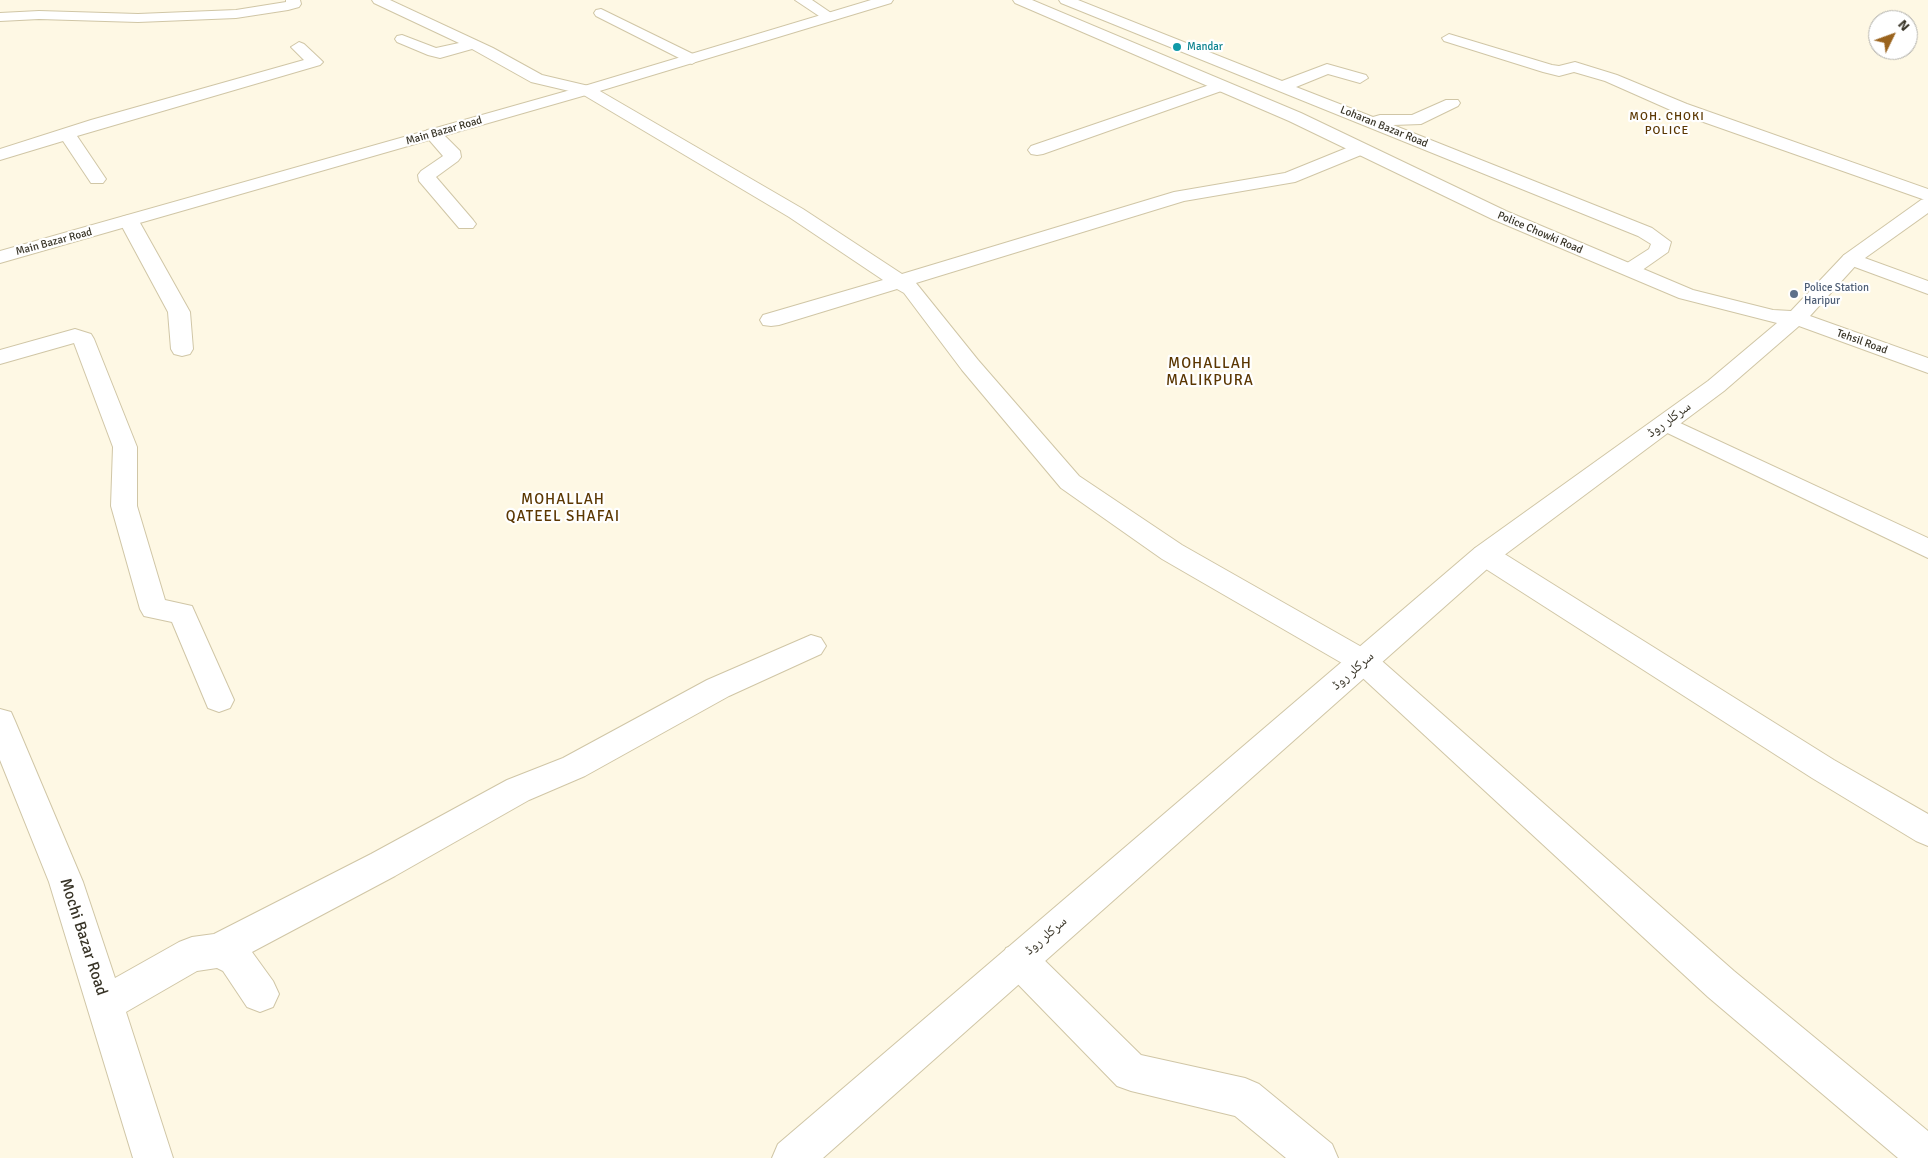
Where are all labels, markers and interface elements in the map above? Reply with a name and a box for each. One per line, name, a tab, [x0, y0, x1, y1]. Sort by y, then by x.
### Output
north arrow	[1868, 10, 1918, 60]
text: N	[1894, 16, 1913, 35]
place label: Mandar	[1187, 40, 1223, 54]
marker: Mandar	[1171, 41, 1183, 53]
street label: Loharan Bazar Road	[1338, 103, 1430, 151]
district label: MOH. CHOKI POLICE	[1628, 110, 1706, 138]
street label: Main Bazar Road	[404, 114, 484, 148]
street label: Police Chowki Road	[1495, 209, 1585, 257]
street label: Main Bazar Road	[14, 225, 94, 259]
place label: Police Station Haripur	[1804, 281, 1869, 307]
marker: Police Station Haripur	[1788, 288, 1800, 300]
street label: Tehsil Road	[1835, 327, 1889, 357]
district label: MOHALLAH MALIKPURA	[1165, 355, 1255, 390]
street label: سرکلر روڈ	[1644, 398, 1694, 442]
district label: MOHALLAH QATEEL SHAFAI	[504, 491, 622, 526]
street label: سرکلر روڈ	[1328, 648, 1378, 694]
street label: Mochi Bazar Road	[55, 876, 111, 998]
street label: سرکلر روڈ	[1021, 913, 1071, 959]

